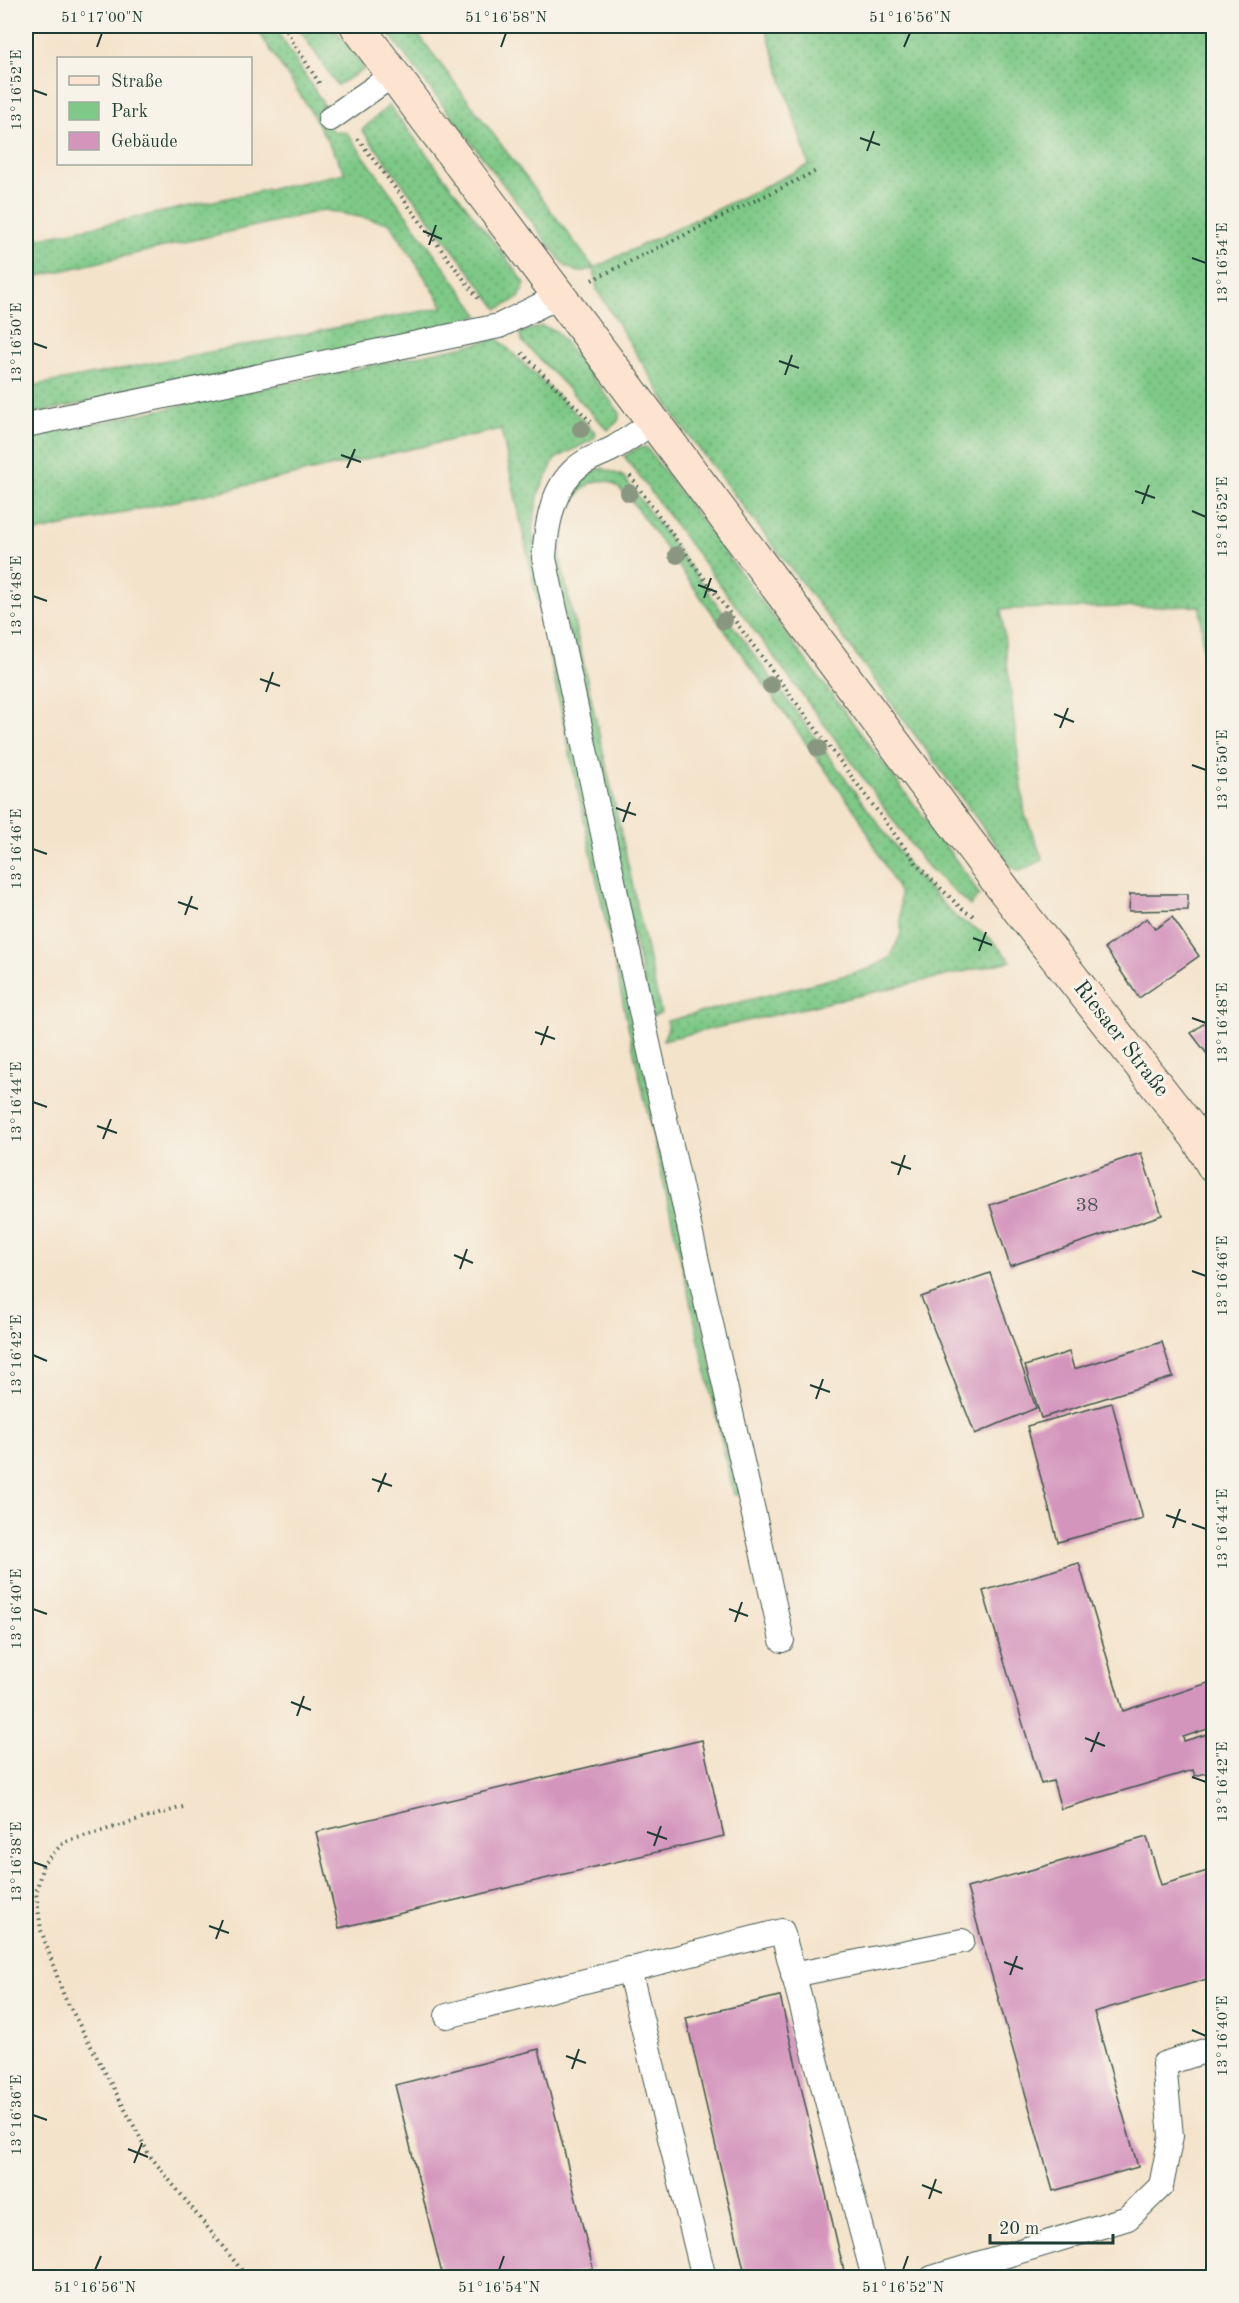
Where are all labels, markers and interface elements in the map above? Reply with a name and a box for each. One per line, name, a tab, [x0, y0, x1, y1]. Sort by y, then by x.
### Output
text: 51°17'00"N	[61, 11, 143, 26]
text: 51°16'58"N	[465, 11, 547, 26]
text: 51°16'56"N	[869, 11, 951, 26]
text: 13°16'52"E	[10, 50, 25, 130]
legend	[57, 57, 252, 165]
text: Straße	[111, 73, 162, 91]
text: Park	[111, 103, 148, 121]
text: Gebäude	[111, 133, 178, 151]
text: 13°16'54"E	[1216, 223, 1231, 303]
text: 13°16'50"E	[10, 303, 25, 383]
text: 13°16'52"E	[1216, 477, 1231, 557]
text: 13°16'48"E	[10, 556, 25, 636]
text: 13°16'50"E	[1216, 730, 1231, 810]
text: 13°16'46"E	[10, 809, 25, 889]
street label: Riesaer Straße	[1069, 977, 1173, 1101]
text: 13°16'48"E	[1216, 983, 1231, 1063]
text: 13°16'44"E	[10, 1062, 25, 1142]
house number: 38	[1075, 1196, 1099, 1216]
text: 13°16'46"E	[1216, 1236, 1231, 1316]
text: 13°16'42"E	[10, 1315, 25, 1395]
text: 13°16'44"E	[1216, 1489, 1231, 1569]
text: 13°16'40"E	[10, 1569, 25, 1649]
text: 13°16'42"E	[1216, 1742, 1231, 1822]
text: 13°16'38"E	[10, 1822, 25, 1902]
text: 13°16'40"E	[1216, 1996, 1231, 2076]
text: 13°16'36"E	[10, 2075, 25, 2155]
scale bar	[990, 2207, 1113, 2245]
text: 20 m	[999, 2220, 1039, 2238]
text: 51°16'56"N	[54, 2281, 136, 2296]
text: 51°16'54"N	[458, 2281, 540, 2296]
text: 51°16'52"N	[862, 2281, 944, 2296]

